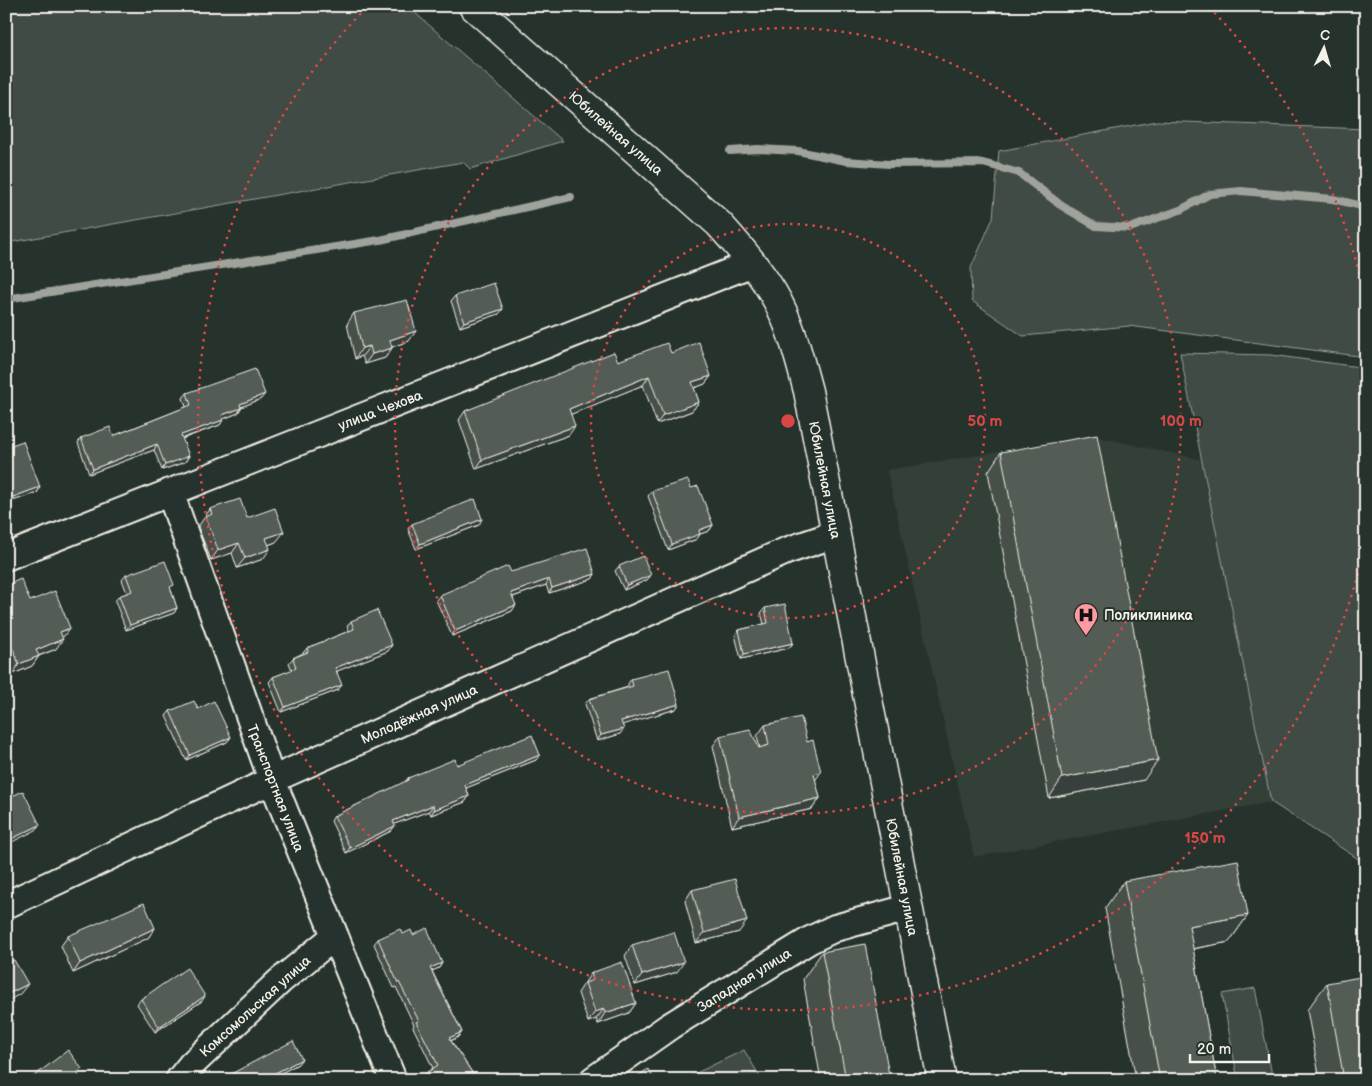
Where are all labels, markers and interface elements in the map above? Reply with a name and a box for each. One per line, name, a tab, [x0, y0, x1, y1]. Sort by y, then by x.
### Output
north arrow	[1300, 22, 1350, 72]
text: С	[1319, 27, 1331, 44]
street label: Юбилейная улица	[565, 88, 667, 179]
street label: улица Чехова	[336, 386, 425, 434]
centre of rings	[779, 412, 797, 430]
text: 50 m	[968, 412, 1003, 431]
text: 100 m	[1160, 412, 1202, 431]
street label: Юбилейная улица	[805, 420, 844, 541]
hospital icon: Поликлиника	[1073, 602, 1099, 636]
place label: Поликлиника	[1104, 607, 1194, 624]
street label: Молодёжная улица	[358, 681, 481, 748]
street label: Транспортная улица	[243, 722, 308, 855]
street label: Юбилейная улица	[882, 817, 921, 938]
text: 150 m	[1184, 829, 1226, 848]
street label: Западная улица	[694, 944, 795, 1016]
street label: Комсомольская улица	[196, 952, 315, 1061]
scale bar	[1190, 1031, 1268, 1063]
text: 20 m	[1197, 1040, 1231, 1059]

